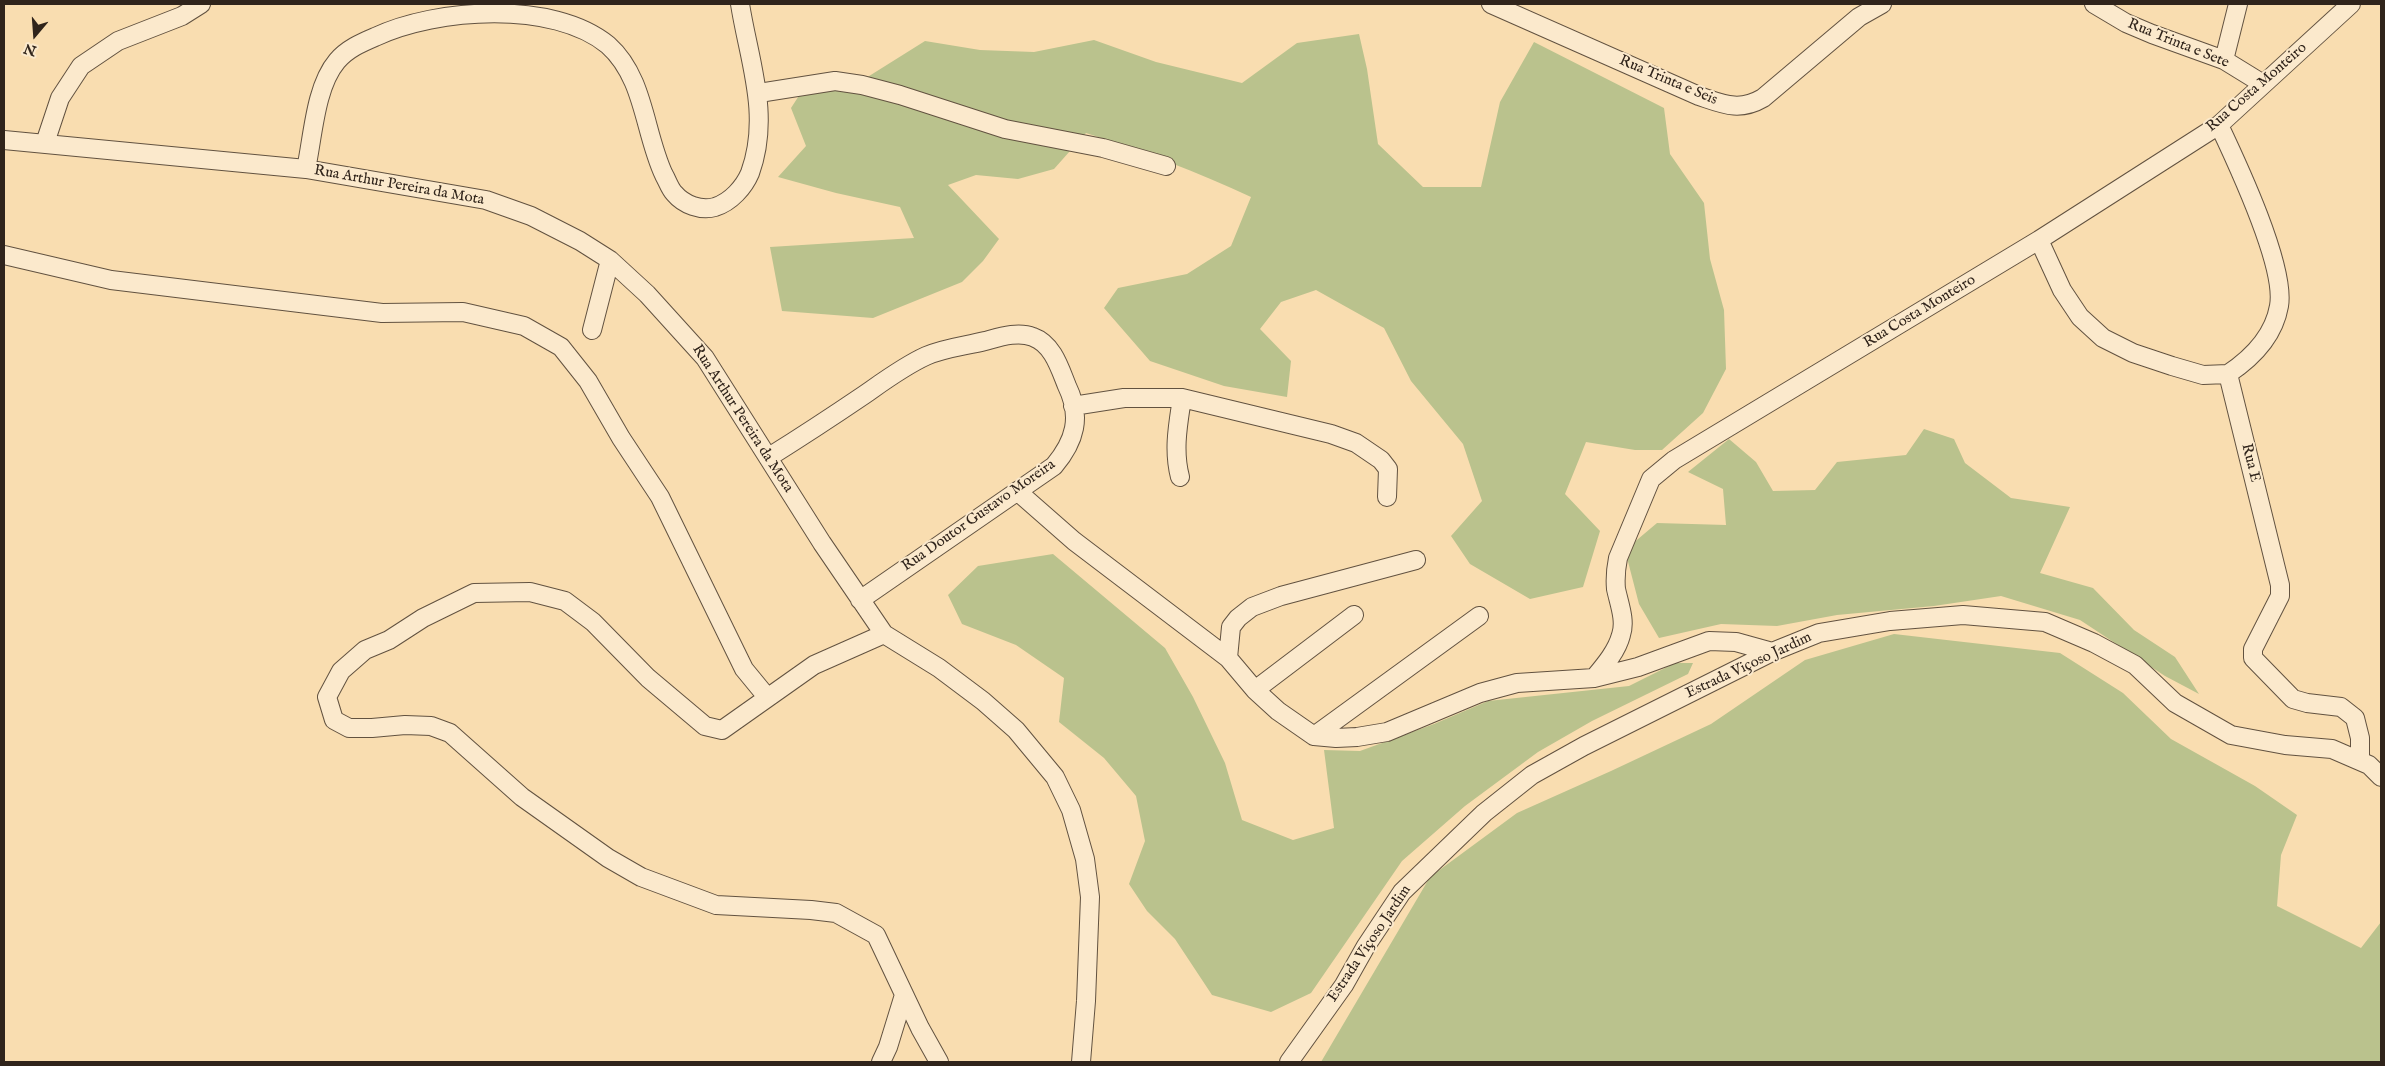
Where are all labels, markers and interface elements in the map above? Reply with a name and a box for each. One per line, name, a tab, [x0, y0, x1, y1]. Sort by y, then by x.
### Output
north arrow	[10, 10, 60, 60]
street label: Rua Trinta e Sete	[2125, 15, 2231, 73]
text: N	[22, 39, 39, 60]
street label: Rua Costa Monteiro	[2203, 39, 2311, 137]
street label: Rua Trinta e Seis	[1616, 52, 1720, 110]
street label: Rua Arthur Pereira da Mota	[312, 162, 486, 210]
street label: Rua Costa Monteiro	[1861, 271, 1979, 353]
street label: Rua Arthur Pereira da Mota	[687, 342, 797, 496]
street label: Rua E	[2237, 442, 2263, 484]
street label: Rua Doutor Gustavo Moreira	[899, 456, 1059, 576]
street label: Estrada Viçoso Jardim	[1683, 629, 1815, 703]
street label: Estrada Viçoso Jardim	[1324, 882, 1416, 1006]

